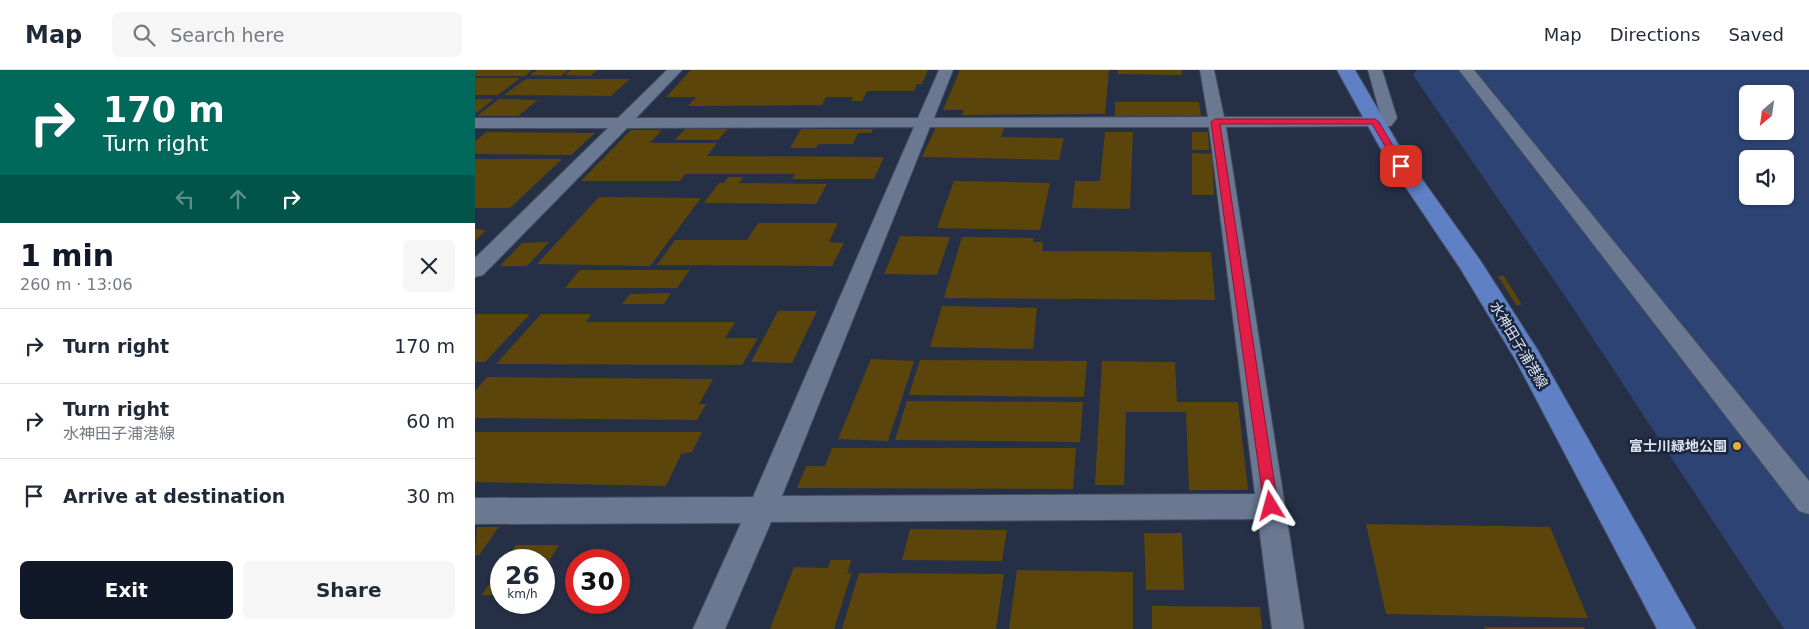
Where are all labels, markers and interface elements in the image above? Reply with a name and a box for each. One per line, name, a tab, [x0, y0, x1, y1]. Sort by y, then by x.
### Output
search box	[112, 12, 462, 57]
text: Map	[25, 21, 82, 49]
icon: search	[130, 21, 158, 49]
text: Search here	[170, 24, 284, 46]
text: Map	[1544, 24, 1582, 45]
text: Directions	[1610, 24, 1700, 45]
text: Saved	[1728, 24, 1784, 45]
north arrow	[1739, 85, 1794, 140]
map controls	[1739, 85, 1794, 205]
icon: right	[20, 90, 85, 155]
text: 170 m	[103, 90, 225, 130]
text: Turn right	[103, 131, 208, 156]
pin	[1380, 145, 1422, 187]
button: sound	[1739, 150, 1794, 205]
icon: arrive	[1387, 152, 1415, 180]
icon: left	[171, 185, 199, 213]
icon: ahead	[224, 185, 252, 213]
icon: right	[277, 185, 305, 213]
text: 1 min	[20, 238, 114, 273]
button: close	[403, 240, 455, 292]
text: 260 m · 13:06	[20, 275, 133, 294]
street label: 水神田子浦港線	[1487, 299, 1551, 391]
icon: right	[20, 332, 48, 360]
text: Turn right	[63, 335, 169, 357]
text: 170 m	[394, 335, 455, 357]
text: Turn right	[63, 398, 169, 420]
icon: right	[20, 407, 48, 435]
text: 60 m	[406, 410, 455, 432]
text: 水神田子浦港線	[63, 424, 175, 443]
place label: 富士川緑地公園	[1629, 438, 1727, 454]
marker: 富士川緑地公園	[1731, 440, 1743, 452]
position arrow	[1244, 479, 1296, 531]
icon: arrive	[20, 482, 48, 510]
text: Arrive at destination	[63, 485, 285, 507]
text: 30 m	[406, 485, 455, 507]
speed limit sign: 30	[565, 549, 630, 614]
button: Exit	[20, 561, 233, 619]
button: Share	[243, 561, 455, 619]
text: 26	[505, 561, 540, 590]
text: km/h	[507, 587, 538, 601]

